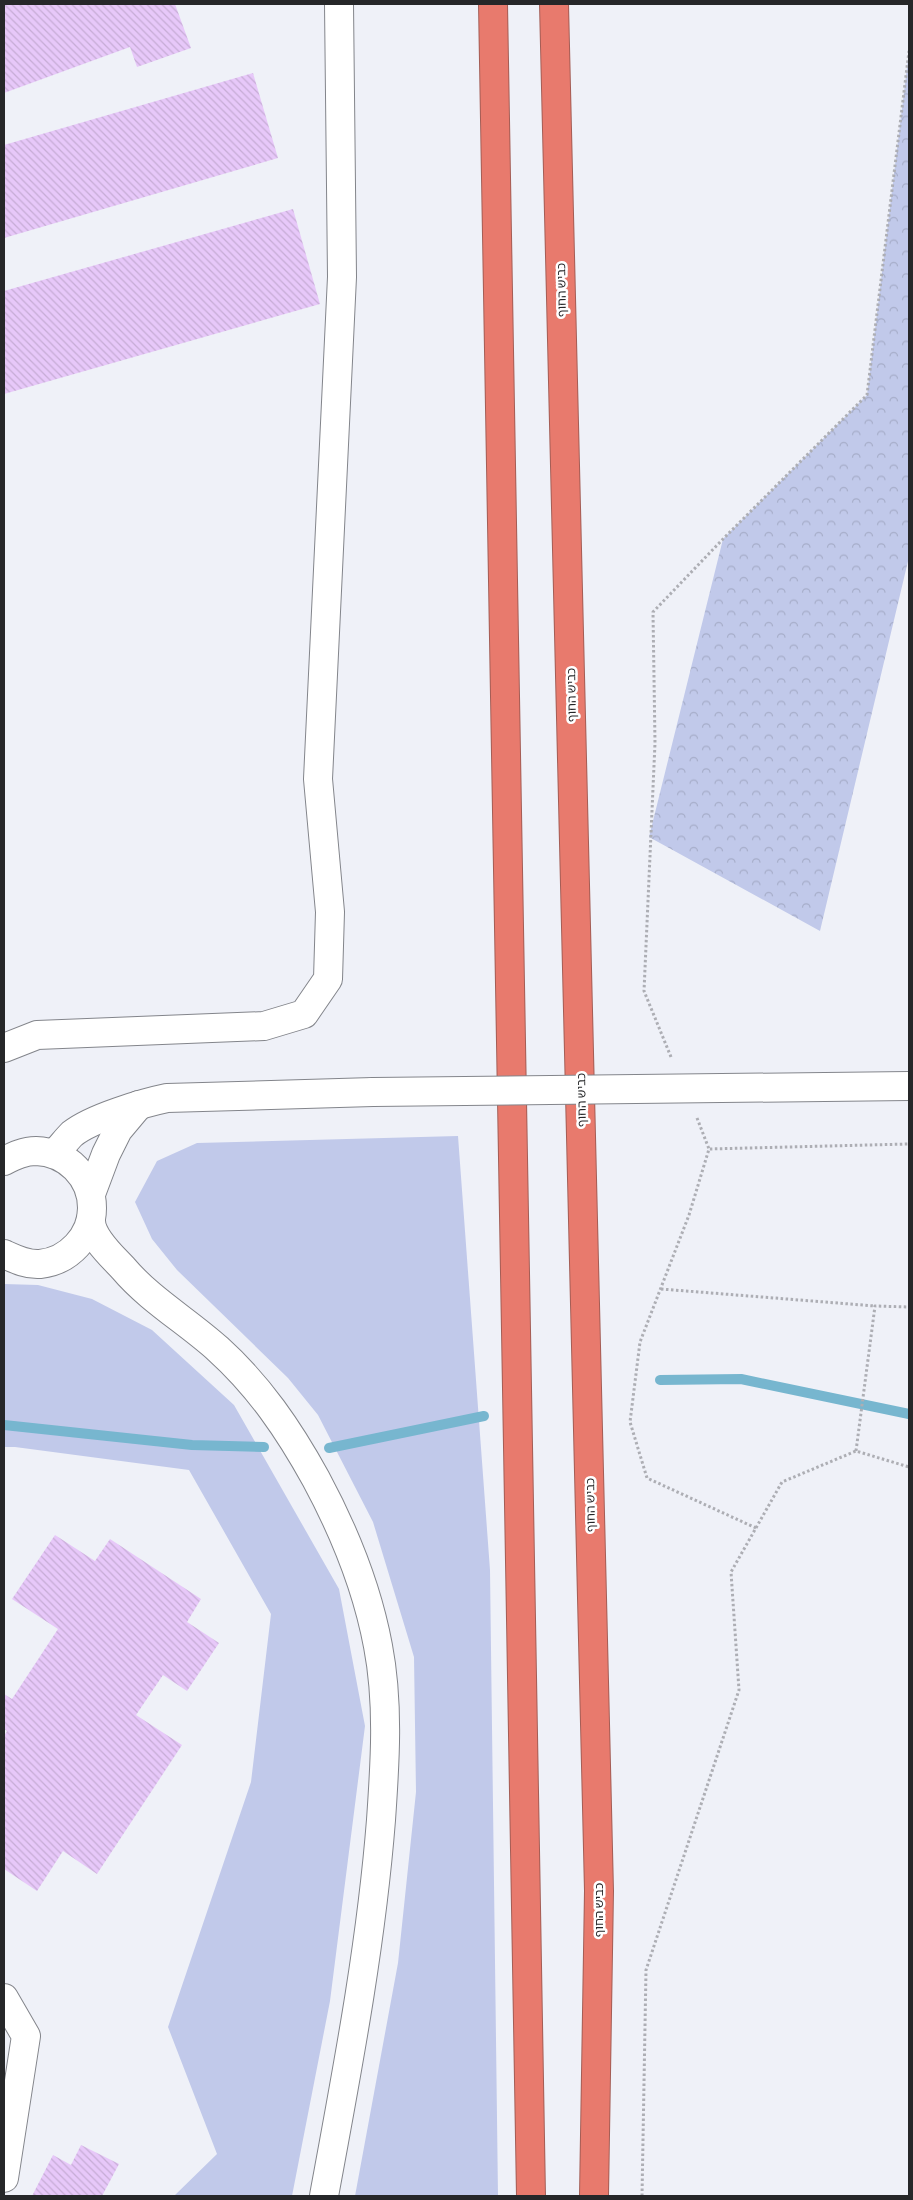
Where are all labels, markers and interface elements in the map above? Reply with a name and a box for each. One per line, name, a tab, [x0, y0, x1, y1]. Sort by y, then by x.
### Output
street label: כביש החוף	[552, 263, 570, 317]
street label: כביש החוף	[562, 668, 580, 722]
street label: כביש החוף	[572, 1073, 590, 1127]
street label: כביש החוף	[581, 1478, 599, 1532]
street label: כביש החוף	[590, 1883, 607, 1937]

